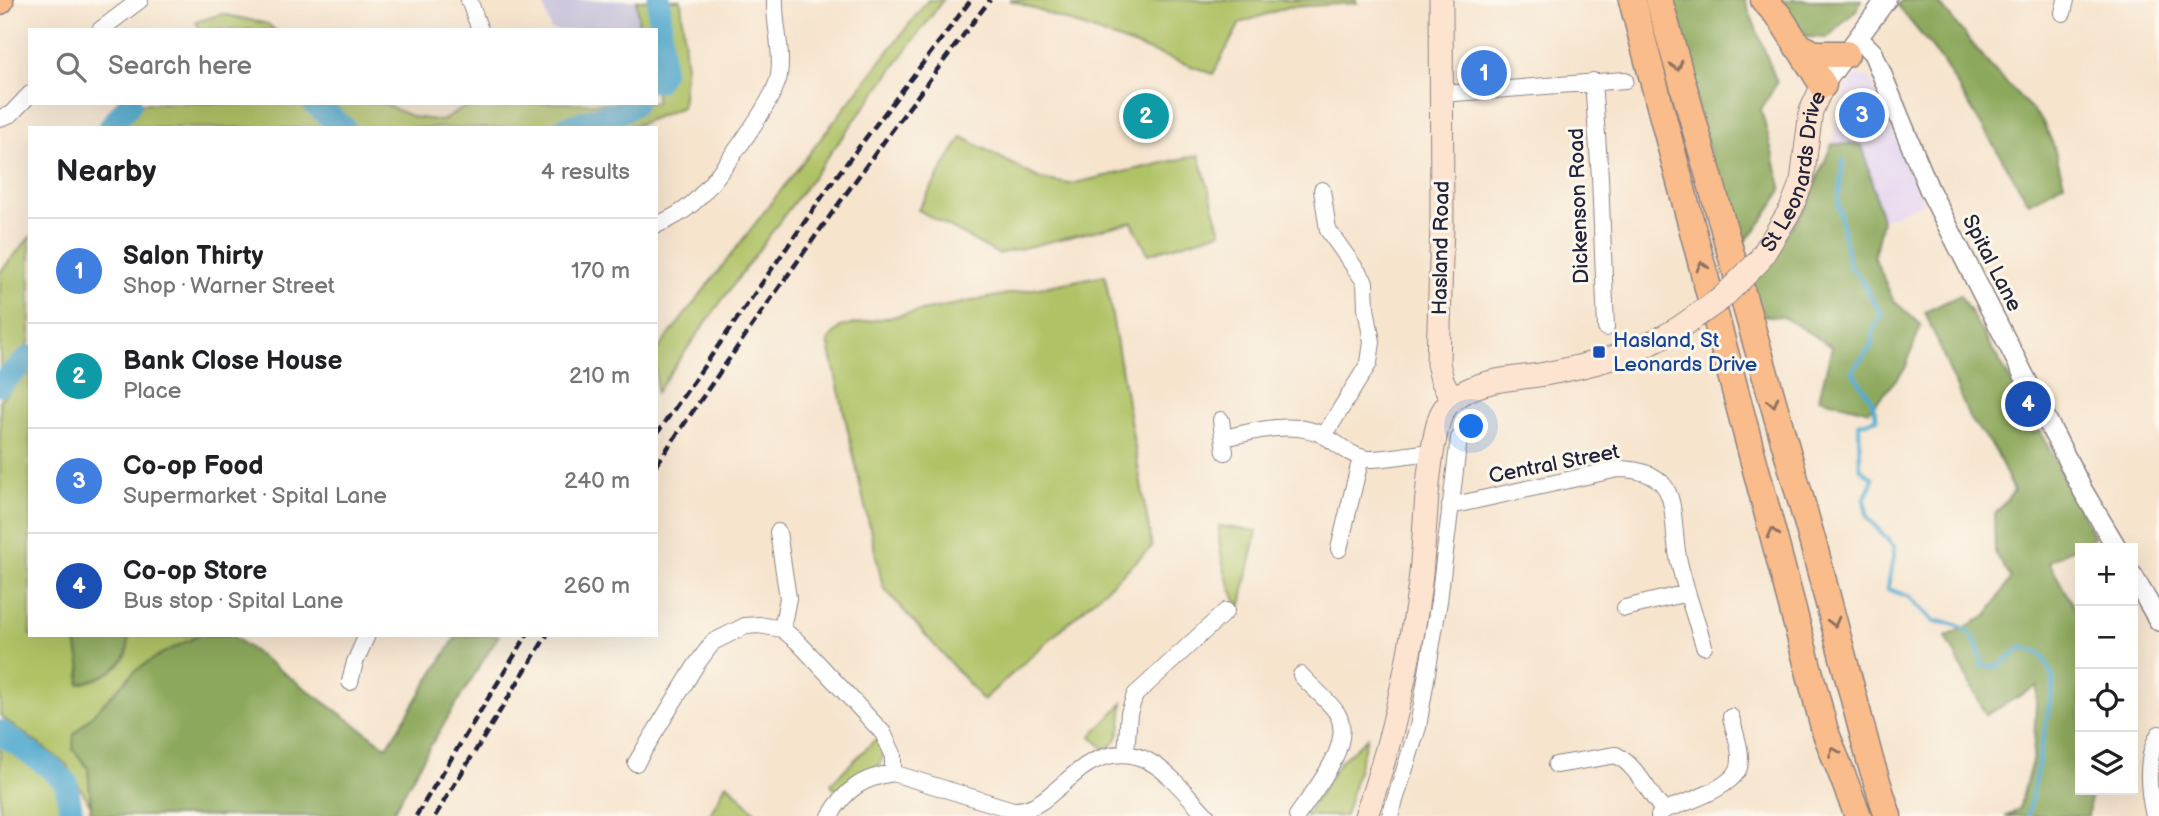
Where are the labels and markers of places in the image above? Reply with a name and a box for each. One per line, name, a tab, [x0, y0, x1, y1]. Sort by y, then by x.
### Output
pin: 1	[1461, 47, 1507, 99]
pin: 3	[1839, 89, 1885, 141]
pin: 2	[1123, 90, 1169, 142]
place label: Hasland, St Leonards Drive	[1613, 328, 1757, 377]
marker: Hasland, St Leonards Drive	[1591, 344, 1607, 360]
pin: 4	[2005, 378, 2051, 430]

